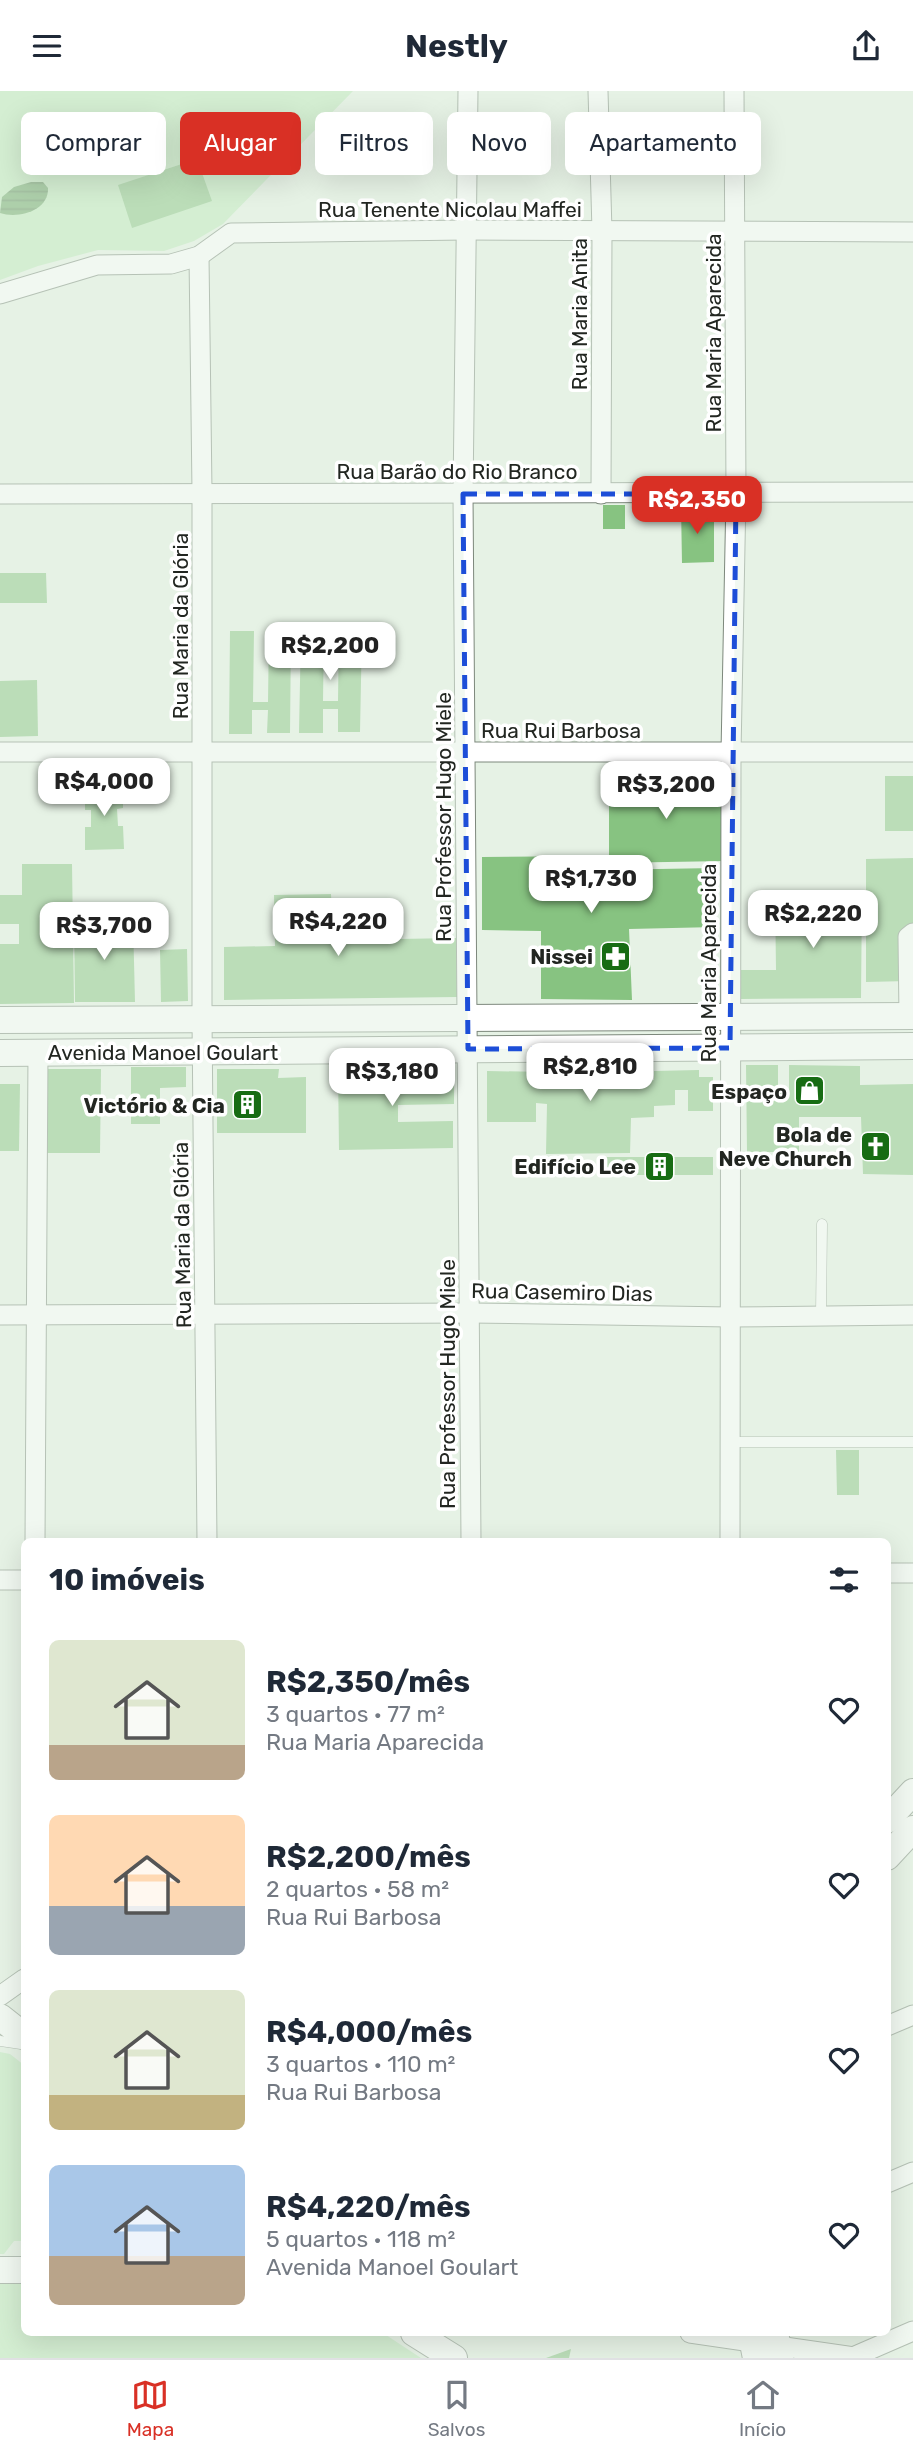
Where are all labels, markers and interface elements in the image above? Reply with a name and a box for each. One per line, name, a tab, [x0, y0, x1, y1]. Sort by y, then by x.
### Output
icon: menu	[28, 27, 66, 65]
text: Nestly	[405, 27, 508, 65]
icon: share	[847, 27, 885, 65]
chip: Comprar	[21, 112, 166, 175]
chip: Alugar	[180, 112, 301, 175]
chip: Filtros	[315, 112, 433, 175]
chip: Novo	[447, 112, 551, 175]
chip: Apartamento	[565, 112, 761, 175]
street label: Rua Tenente Nicolau Maffei	[318, 197, 582, 222]
street label: Rua Maria Aparecida	[701, 233, 726, 433]
street label: Rua Maria Anita	[567, 238, 592, 390]
street label: Rua Barão do Rio Branco	[337, 459, 577, 484]
pin: R$2,350	[632, 477, 762, 536]
text: R$2,350	[648, 485, 746, 513]
street label: Rua Maria da Glória	[168, 533, 193, 719]
pin: R$2,200	[265, 623, 395, 682]
text: R$2,200	[281, 631, 379, 659]
street label: Rua Professor Hugo Miele	[431, 692, 456, 942]
street label: Rua Rui Barbosa	[481, 718, 641, 743]
pin: R$4,000	[39, 759, 169, 818]
pin: R$3,200	[601, 761, 731, 821]
text: R$4,000	[54, 767, 154, 795]
text: R$3,200	[616, 770, 716, 798]
pin: R$1,730	[526, 855, 656, 915]
street label: Rua Maria Aparecida	[696, 863, 721, 1063]
text: R$1,730	[545, 864, 637, 892]
pin: R$2,220	[748, 891, 878, 950]
pin: R$4,220	[273, 899, 403, 958]
text: R$2,220	[764, 899, 862, 927]
pin: R$3,700	[39, 903, 169, 962]
text: R$4,220	[289, 907, 387, 935]
text: R$3,700	[56, 911, 152, 939]
pharmacy icon: Nissei	[599, 939, 633, 973]
place label: Nissei	[530, 944, 593, 969]
street label: Avenida Manoel Goulart	[48, 1040, 278, 1065]
pin: R$2,810	[525, 1044, 655, 1103]
pin: R$3,180	[327, 1049, 457, 1108]
text: R$2,810	[542, 1052, 638, 1080]
text: R$3,180	[345, 1057, 439, 1085]
shop icon: Espaço	[793, 1074, 827, 1108]
place label: Espaço	[711, 1079, 787, 1104]
building icon: Victório & Cia	[231, 1088, 265, 1122]
place label: Victório & Cia	[84, 1093, 225, 1118]
place label: Bola de Neve Church	[718, 1122, 852, 1171]
church icon: Bola de Neve Church	[858, 1129, 892, 1163]
street label: Rua Maria da Glória	[168, 1142, 196, 1328]
building icon: Edifício Lee	[642, 1149, 676, 1183]
place label: Edifício Lee	[514, 1154, 636, 1179]
street label: Rua Professor Hugo Miele	[435, 1259, 460, 1509]
street label: Rua Casemiro Dias	[471, 1278, 653, 1306]
icon: filters	[825, 1561, 863, 1599]
text: 10 imóveis	[49, 1562, 205, 1598]
text: R$2,350/mês	[266, 1664, 470, 1700]
icon: home	[105, 1668, 189, 1752]
icon: heart	[825, 1691, 863, 1729]
text: 3 quartos · 77 m²	[266, 1700, 445, 1728]
text: Rua Maria Aparecida	[266, 1728, 484, 1756]
text: R$2,200/mês	[266, 1839, 471, 1875]
icon: home	[105, 1843, 189, 1927]
icon: heart	[825, 1866, 863, 1904]
text: 2 quartos · 58 m²	[266, 1875, 449, 1903]
text: Rua Rui Barbosa	[266, 1903, 441, 1931]
text: R$4,000/mês	[266, 2014, 472, 2050]
icon: home	[105, 2018, 189, 2102]
icon: heart	[825, 2041, 863, 2079]
text: 3 quartos · 110 m²	[266, 2050, 455, 2078]
text: Rua Rui Barbosa	[266, 2078, 441, 2106]
text: R$4,220/mês	[266, 2189, 471, 2225]
icon: home	[105, 2193, 189, 2277]
icon: heart	[825, 2216, 863, 2254]
text: 5 quartos · 118 m²	[266, 2225, 455, 2253]
text: Avenida Manoel Goulart	[266, 2253, 518, 2281]
tab: Mapa	[127, 2376, 174, 2441]
tab: Salvos	[428, 2376, 485, 2441]
tab: Início	[739, 2376, 786, 2441]

